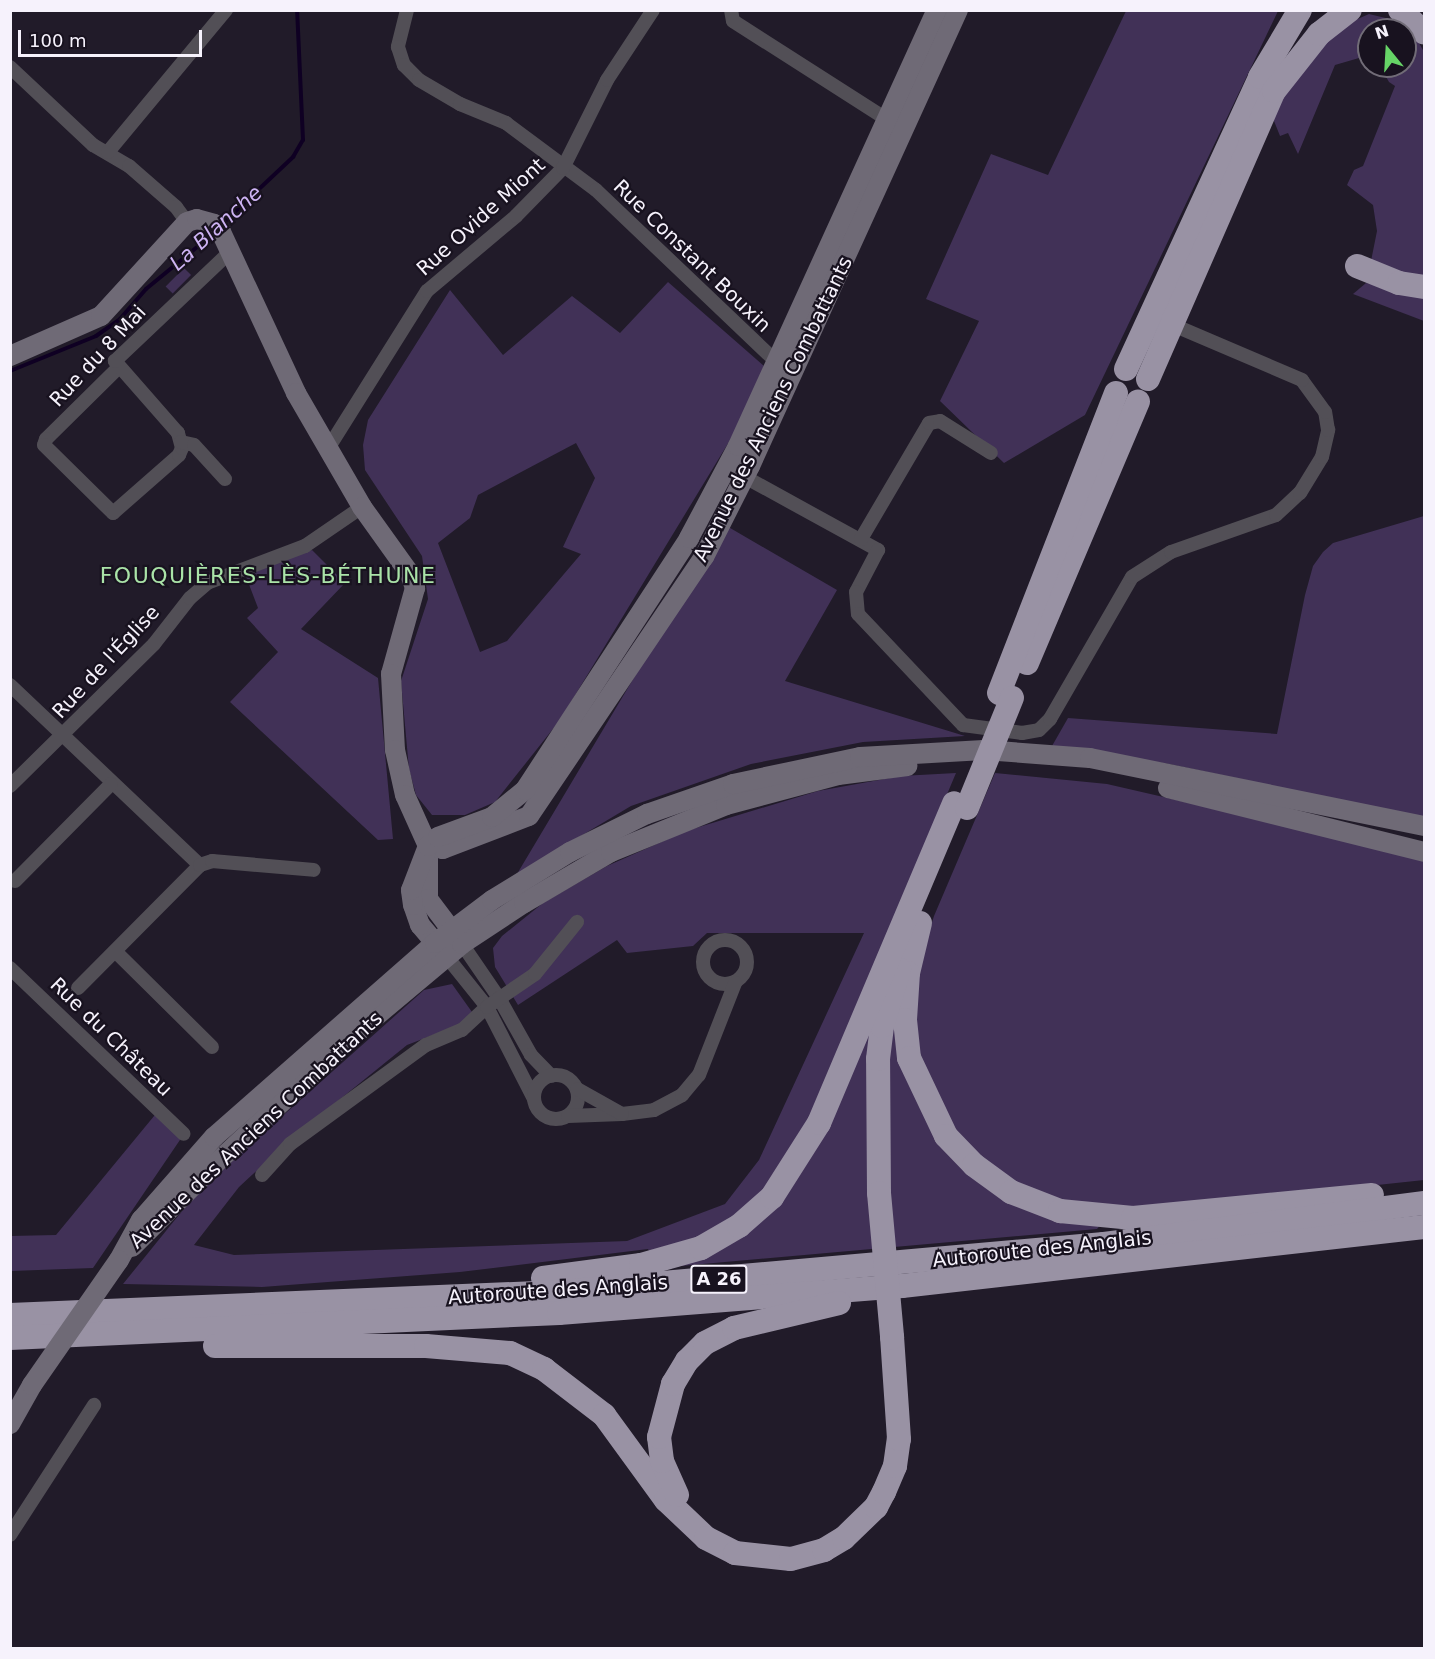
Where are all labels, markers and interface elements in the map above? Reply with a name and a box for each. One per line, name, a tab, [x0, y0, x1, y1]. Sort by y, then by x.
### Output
scale bar	[21, 18, 206, 56]
north arrow	[1357, 18, 1417, 78]
text: N	[1373, 21, 1391, 43]
text: 100 m	[29, 30, 87, 51]
street label: Rue Ovide Miont	[412, 153, 550, 281]
street label: Rue Constant Bouxin	[608, 175, 776, 337]
water label: La Blanche	[165, 180, 267, 276]
street label: Avenue des Anciens Combattants	[688, 252, 858, 566]
street label: Rue du 8 Mai	[45, 300, 151, 412]
district label: FOUQUIÈRES-LÈS-BÉTHUNE	[100, 563, 436, 589]
street label: Rue de l'Église	[47, 600, 165, 724]
street label: Rue du Château	[45, 973, 177, 1101]
street label: Avenue des Anciens Combattants	[125, 1006, 387, 1254]
street label: Autoroute des Anglais	[931, 1226, 1153, 1272]
road number: A 26	[689, 1264, 749, 1294]
street label: Autoroute des Anglais	[447, 1270, 669, 1310]

